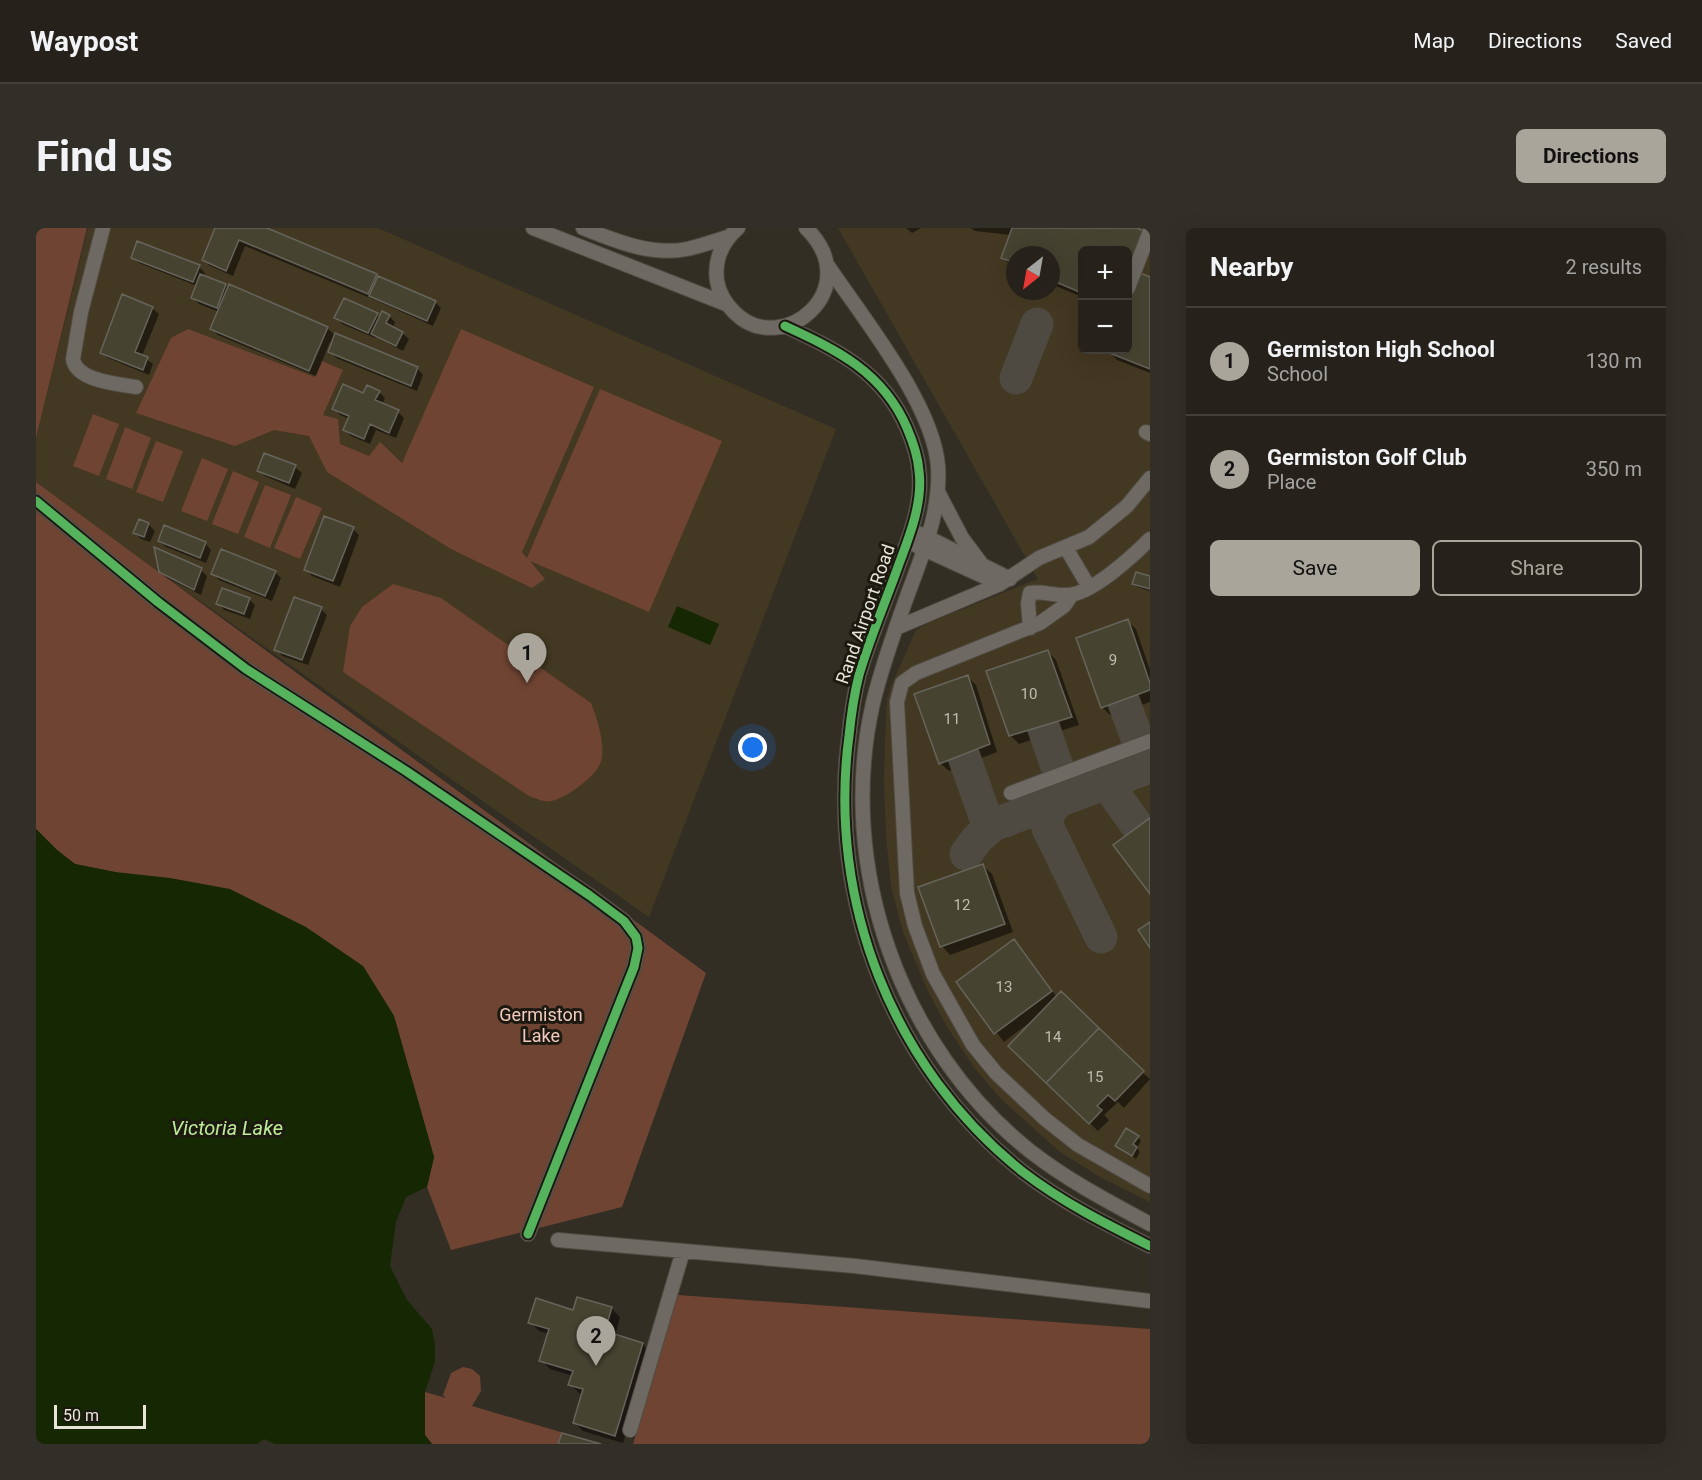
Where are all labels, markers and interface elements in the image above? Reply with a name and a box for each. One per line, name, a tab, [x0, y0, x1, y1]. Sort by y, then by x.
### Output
text: Waypost	[30, 25, 138, 58]
text: Map	[1413, 29, 1455, 53]
text: Directions	[1488, 29, 1582, 53]
text: Saved	[1615, 29, 1672, 53]
button: Directions	[1516, 129, 1666, 183]
text: Find us	[36, 132, 173, 181]
north arrow	[1006, 246, 1060, 300]
map controls	[1078, 246, 1132, 354]
button: +	[1078, 246, 1132, 300]
text: Nearby	[1210, 252, 1293, 282]
text: 2 results	[1566, 255, 1642, 279]
button: −	[1078, 300, 1132, 354]
text: Germiston High School	[1267, 337, 1495, 362]
text: 1	[1224, 349, 1235, 373]
text: 130 m	[1586, 349, 1642, 373]
text: School	[1267, 362, 1328, 386]
text: Germiston Golf Club	[1267, 445, 1467, 470]
text: 2	[1224, 457, 1235, 481]
text: 350 m	[1586, 457, 1642, 481]
text: Place	[1267, 470, 1316, 494]
button: Save	[1210, 540, 1420, 596]
button: Share	[1432, 540, 1642, 596]
street label: Rand Airport Road	[831, 541, 899, 687]
pin: 1	[508, 634, 546, 683]
house number: 9	[1109, 651, 1117, 669]
house number: 10	[1021, 685, 1037, 703]
house number: 11	[944, 710, 960, 728]
your location	[738, 733, 767, 762]
house number: 12	[954, 896, 970, 914]
house number: 13	[996, 978, 1012, 996]
park label: Germiston Lake	[499, 1004, 583, 1046]
house number: 14	[1045, 1028, 1062, 1046]
house number: 15	[1087, 1068, 1103, 1086]
water label: Victoria Lake	[171, 1116, 283, 1140]
pin: 2	[576, 1316, 616, 1366]
scale bar	[54, 1402, 146, 1430]
text: 50 m	[63, 1406, 99, 1425]

